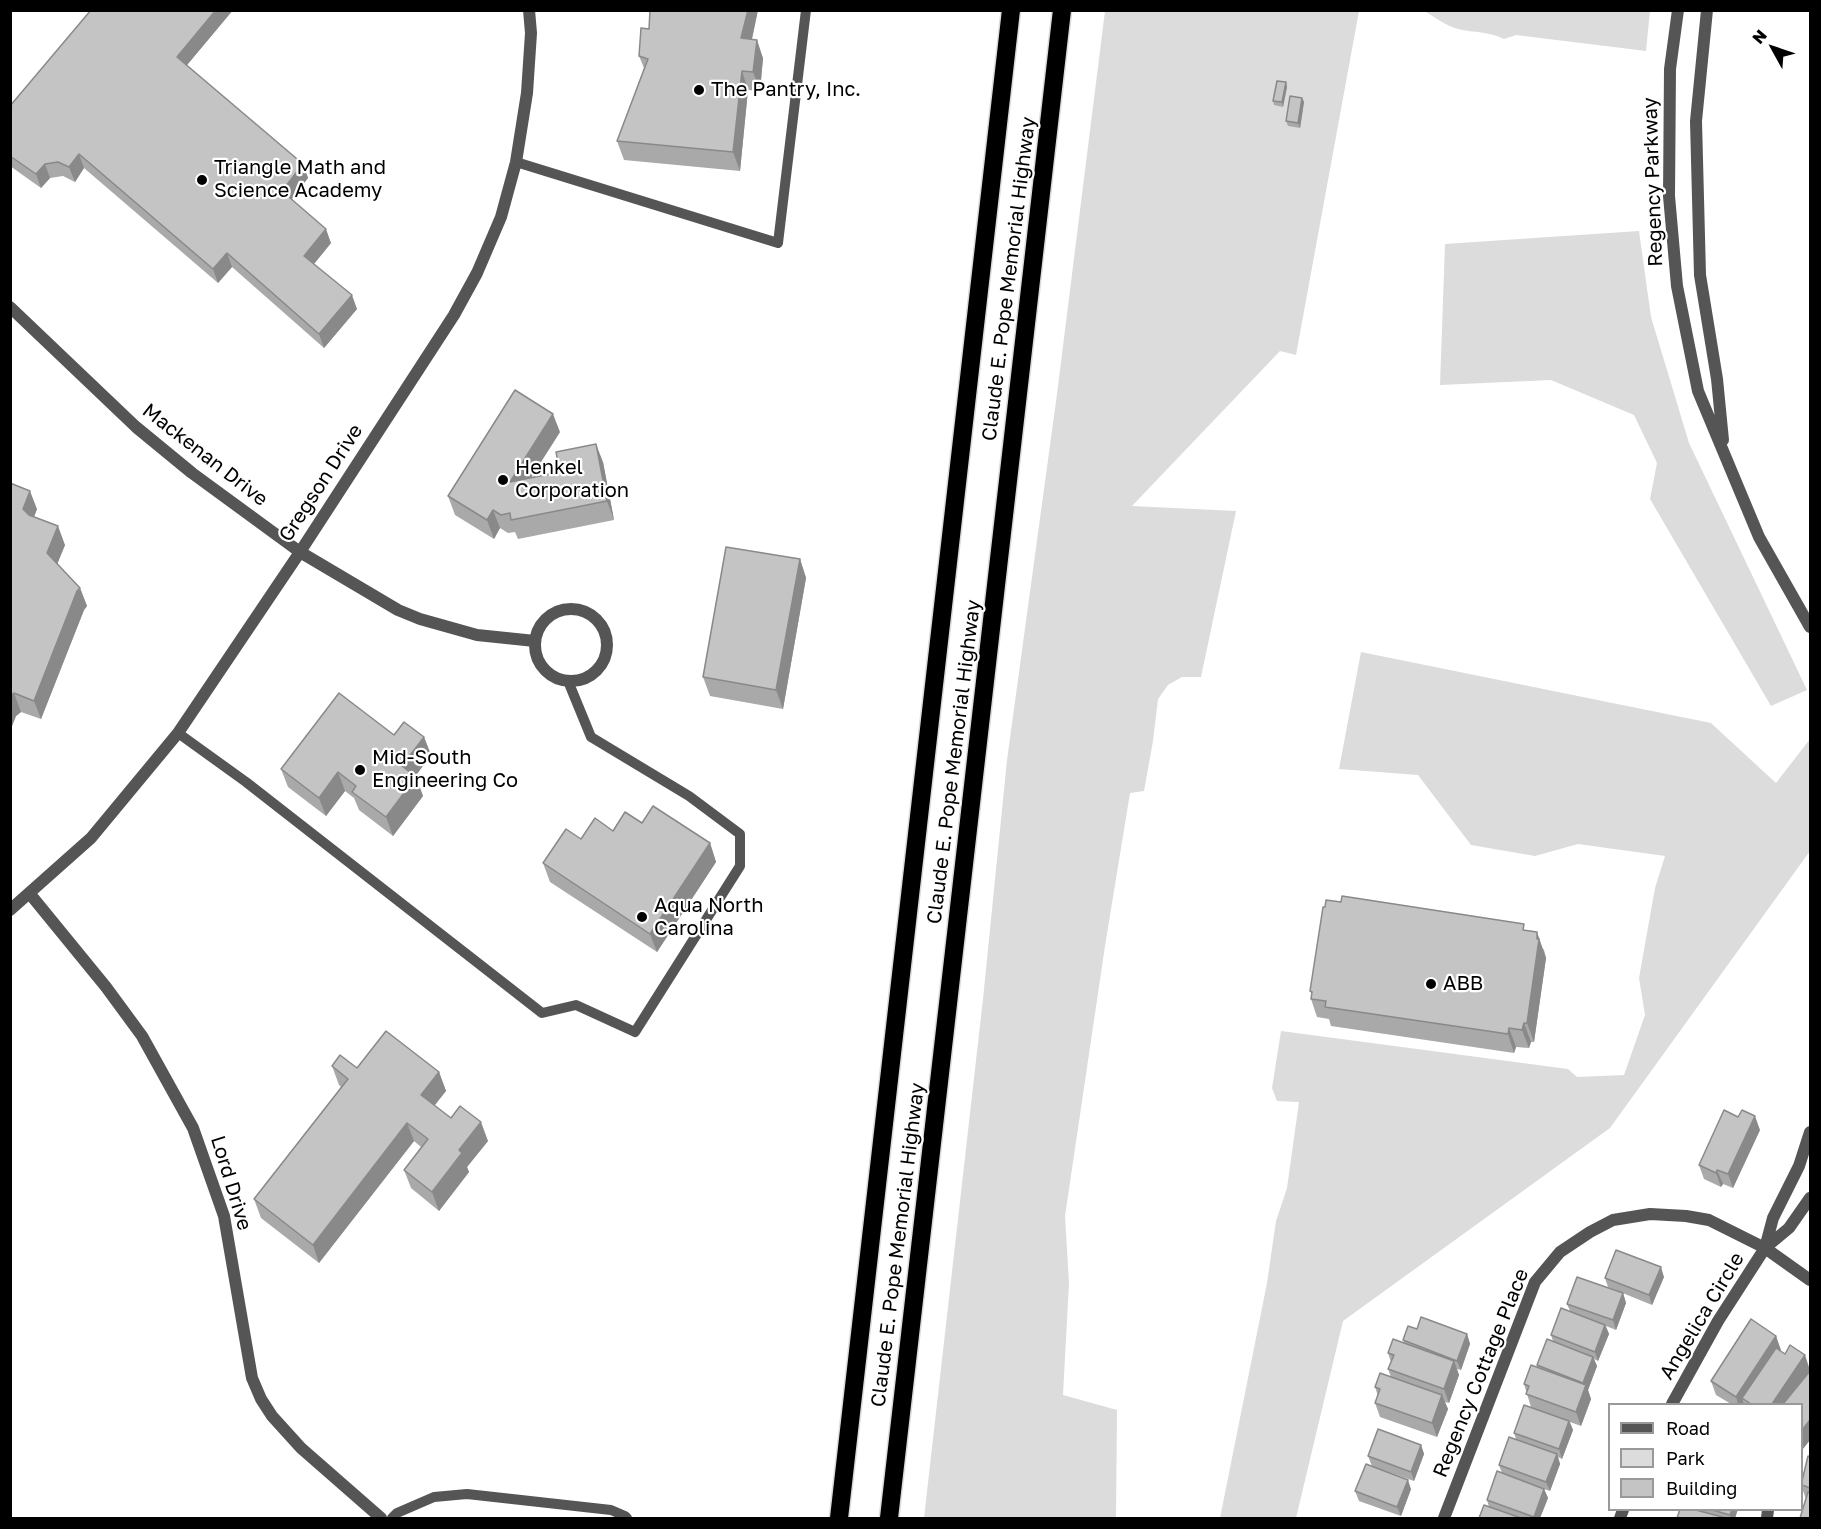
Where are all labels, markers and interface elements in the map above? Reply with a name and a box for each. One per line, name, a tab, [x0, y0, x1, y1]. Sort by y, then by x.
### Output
north arrow	[1743, 18, 1803, 78]
text: N	[1748, 25, 1771, 48]
place label: The Pantry, Inc.	[711, 78, 861, 102]
marker: The Pantry, Inc.	[692, 83, 706, 97]
street label: Regency Parkway	[1638, 97, 1668, 267]
street label: Claude E. Pope Memorial Highway	[977, 115, 1041, 443]
place label: Triangle Math and Science Academy	[214, 156, 386, 203]
marker: Triangle Math and Science Academy	[195, 173, 209, 187]
street label: Mackenan Drive	[138, 399, 272, 511]
street label: Gregson Drive	[274, 420, 368, 546]
place label: Henkel Corporation	[515, 456, 629, 503]
marker: Henkel Corporation	[496, 473, 510, 487]
street label: Claude E. Pope Memorial Highway	[922, 598, 986, 926]
place label: Mid-South Engineering Co	[372, 746, 518, 793]
marker: Mid-South Engineering Co	[353, 763, 367, 777]
place label: Aqua North Carolina	[654, 894, 764, 941]
marker: Aqua North Carolina	[635, 910, 649, 924]
place label: ABB	[1443, 972, 1483, 996]
marker: ABB	[1424, 977, 1438, 991]
street label: Claude E. Pope Memorial Highway	[866, 1081, 930, 1409]
street label: Lord Drive	[205, 1133, 257, 1233]
street label: Angelica Circle	[1655, 1248, 1749, 1384]
street label: Regency Cottage Place	[1428, 1265, 1534, 1481]
legend	[1608, 1403, 1803, 1511]
text: Road	[1666, 1417, 1710, 1439]
text: Park	[1666, 1447, 1705, 1469]
text: Building	[1666, 1477, 1737, 1499]

